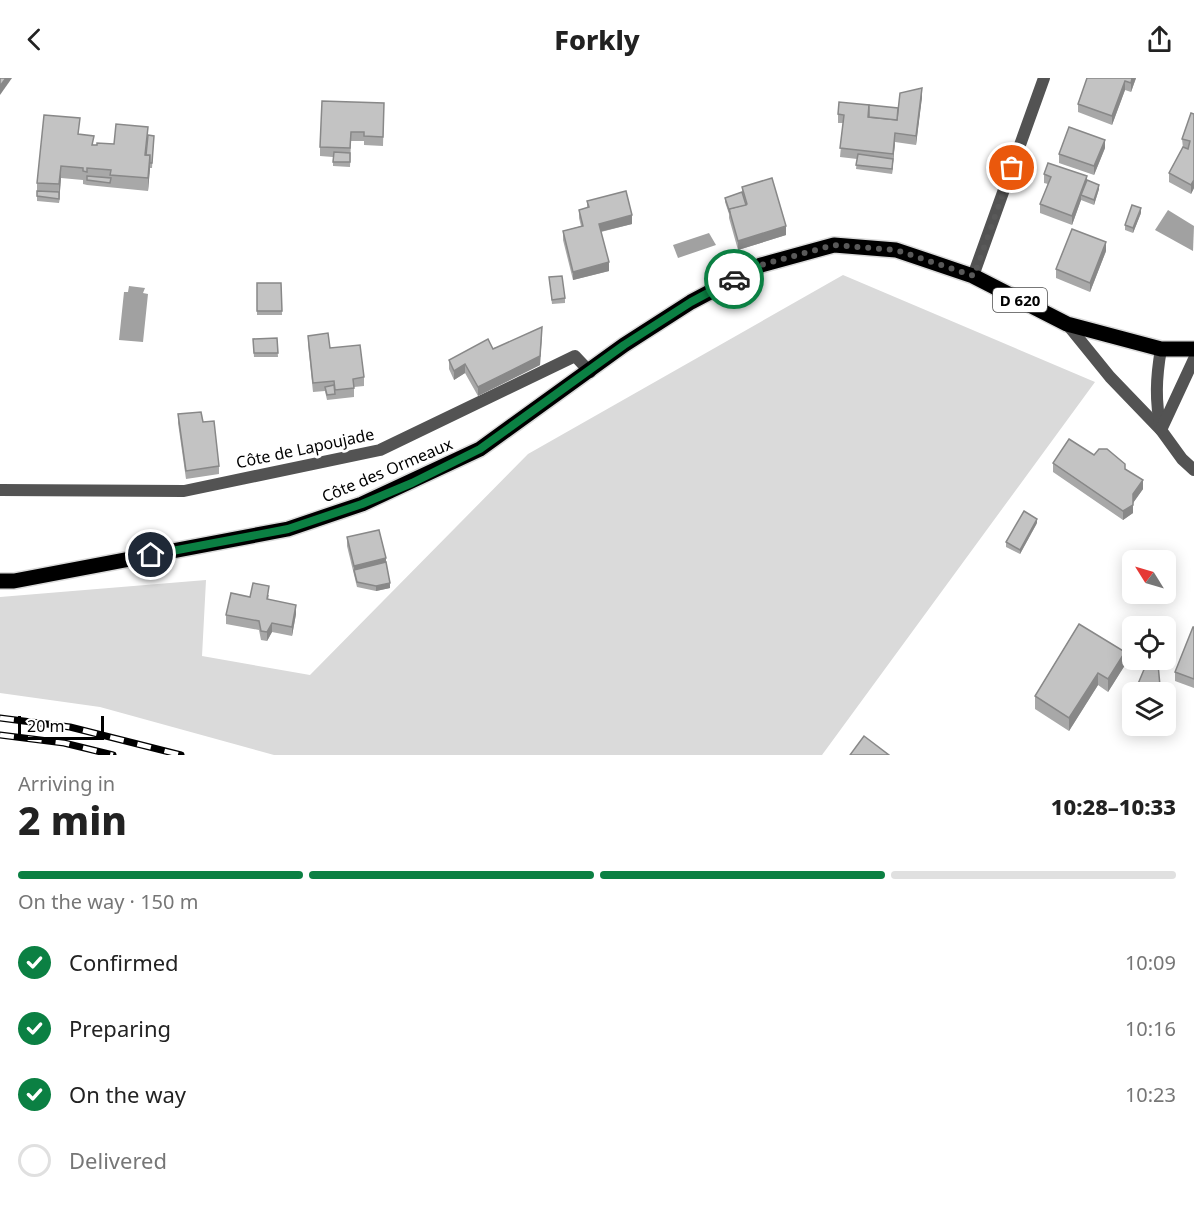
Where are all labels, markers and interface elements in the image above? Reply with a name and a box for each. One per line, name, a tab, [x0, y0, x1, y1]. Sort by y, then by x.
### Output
text: Forkly	[554, 21, 640, 58]
icon: back	[18, 23, 51, 56]
icon: share	[1143, 23, 1176, 56]
pin	[986, 142, 1037, 193]
icon: bag	[995, 151, 1028, 184]
courier	[704, 249, 764, 309]
icon: car	[718, 263, 751, 296]
road number: D 620	[993, 288, 1047, 312]
street label: Côte de Lapoujade	[234, 423, 376, 473]
street label: Côte des Ormeaux	[318, 432, 456, 507]
pin	[125, 529, 176, 580]
icon: home	[134, 538, 167, 571]
north arrow	[1122, 550, 1176, 604]
map controls	[1122, 550, 1176, 736]
button: locate	[1122, 616, 1176, 670]
button: layers	[1122, 682, 1176, 736]
scale bar	[18, 713, 104, 740]
text: 20 m	[27, 715, 64, 737]
text: Arriving in	[18, 770, 115, 797]
text: 10:28–10:33	[1051, 791, 1176, 821]
text: 2 min	[18, 793, 127, 846]
text: On the way · 150 m	[18, 888, 198, 915]
icon: check	[18, 946, 51, 979]
text: Confirmed	[69, 947, 179, 977]
text: 10:09	[1125, 949, 1176, 976]
icon: check	[18, 1012, 51, 1045]
text: Preparing	[69, 1013, 171, 1043]
text: 10:16	[1125, 1015, 1176, 1042]
icon: check	[18, 1078, 51, 1111]
text: On the way	[69, 1079, 186, 1109]
text: 10:23	[1125, 1081, 1176, 1108]
text: Delivered	[69, 1145, 167, 1175]

